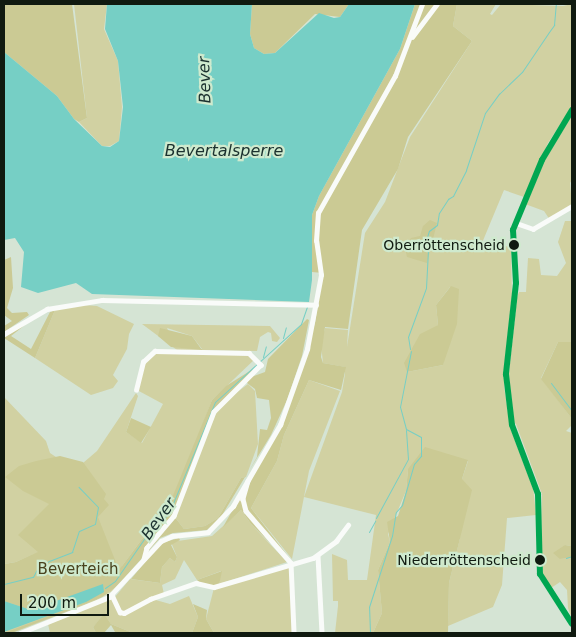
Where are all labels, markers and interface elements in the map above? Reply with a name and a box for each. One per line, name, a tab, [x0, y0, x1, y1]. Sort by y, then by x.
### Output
water label: Bever	[195, 56, 215, 104]
water label: Bevertalsperre	[165, 141, 283, 161]
place label: Oberröttenscheid	[383, 237, 505, 253]
marker: Oberröttenscheid	[509, 240, 519, 250]
water label: Bever	[138, 494, 180, 544]
place label: Niederröttenscheid	[397, 552, 531, 568]
marker: Niederröttenscheid	[535, 555, 545, 565]
park label: Beverteich	[38, 561, 118, 579]
scale bar	[22, 584, 111, 616]
text: 200 m	[28, 594, 76, 612]

